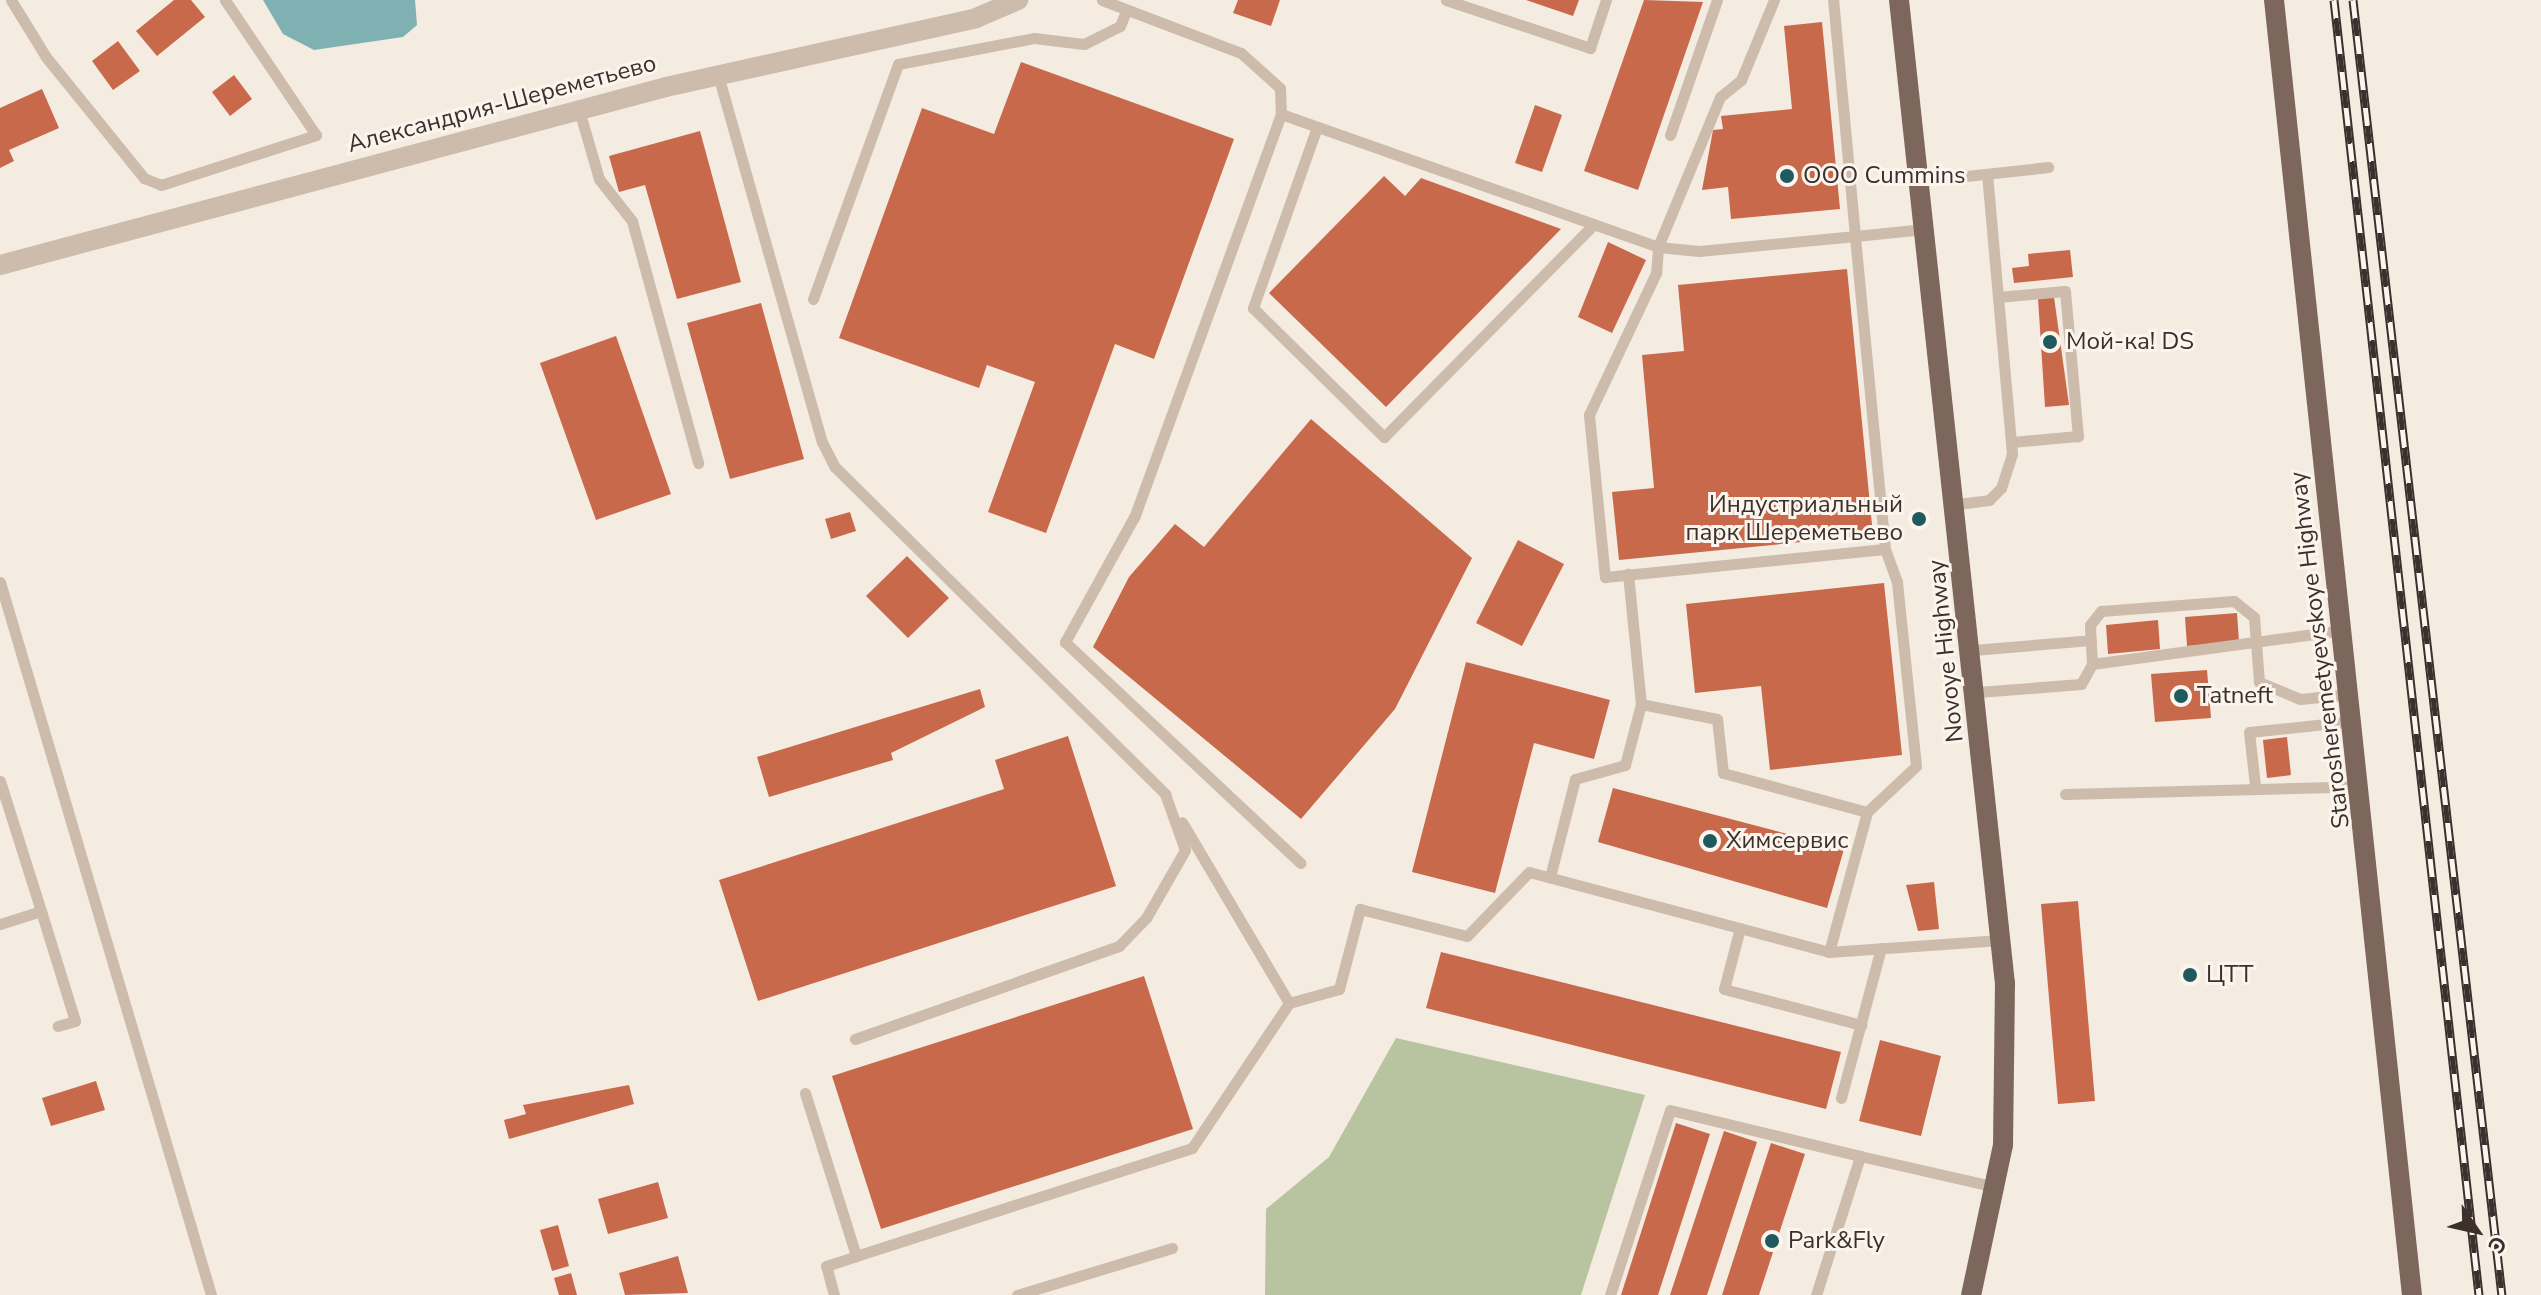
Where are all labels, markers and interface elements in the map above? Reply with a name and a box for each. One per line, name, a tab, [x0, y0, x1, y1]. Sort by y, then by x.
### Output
street label: Александрия-Шереметьево	[344, 49, 660, 159]
place label: OOO Cummins	[1803, 162, 1966, 190]
marker: OOO Cummins	[1778, 167, 1796, 185]
place label: Мой-ка! DS	[2066, 328, 2194, 356]
marker: Мой-ка! DS	[2041, 333, 2059, 351]
street label: Starosheremetyevskoye Highway	[2284, 470, 2356, 830]
place label: Индустриальный парк Шереметьево	[1685, 491, 1903, 547]
marker: Индустриальный парк Шереметьево	[1910, 510, 1928, 528]
street label: Novoye Highway	[1922, 558, 1970, 744]
place label: Tatneft	[2197, 682, 2273, 710]
marker: Tatneft	[2172, 687, 2190, 705]
place label: Химсервис	[1726, 827, 1849, 855]
marker: Химсервис	[1701, 832, 1719, 850]
place label: ЦТТ	[2206, 961, 2253, 989]
marker: ЦТТ	[2181, 966, 2199, 984]
north arrow	[2437, 1191, 2517, 1271]
place label: Park&Fly	[1788, 1227, 1885, 1255]
text: С	[2480, 1230, 2514, 1259]
marker: Park&Fly	[1763, 1232, 1781, 1250]

